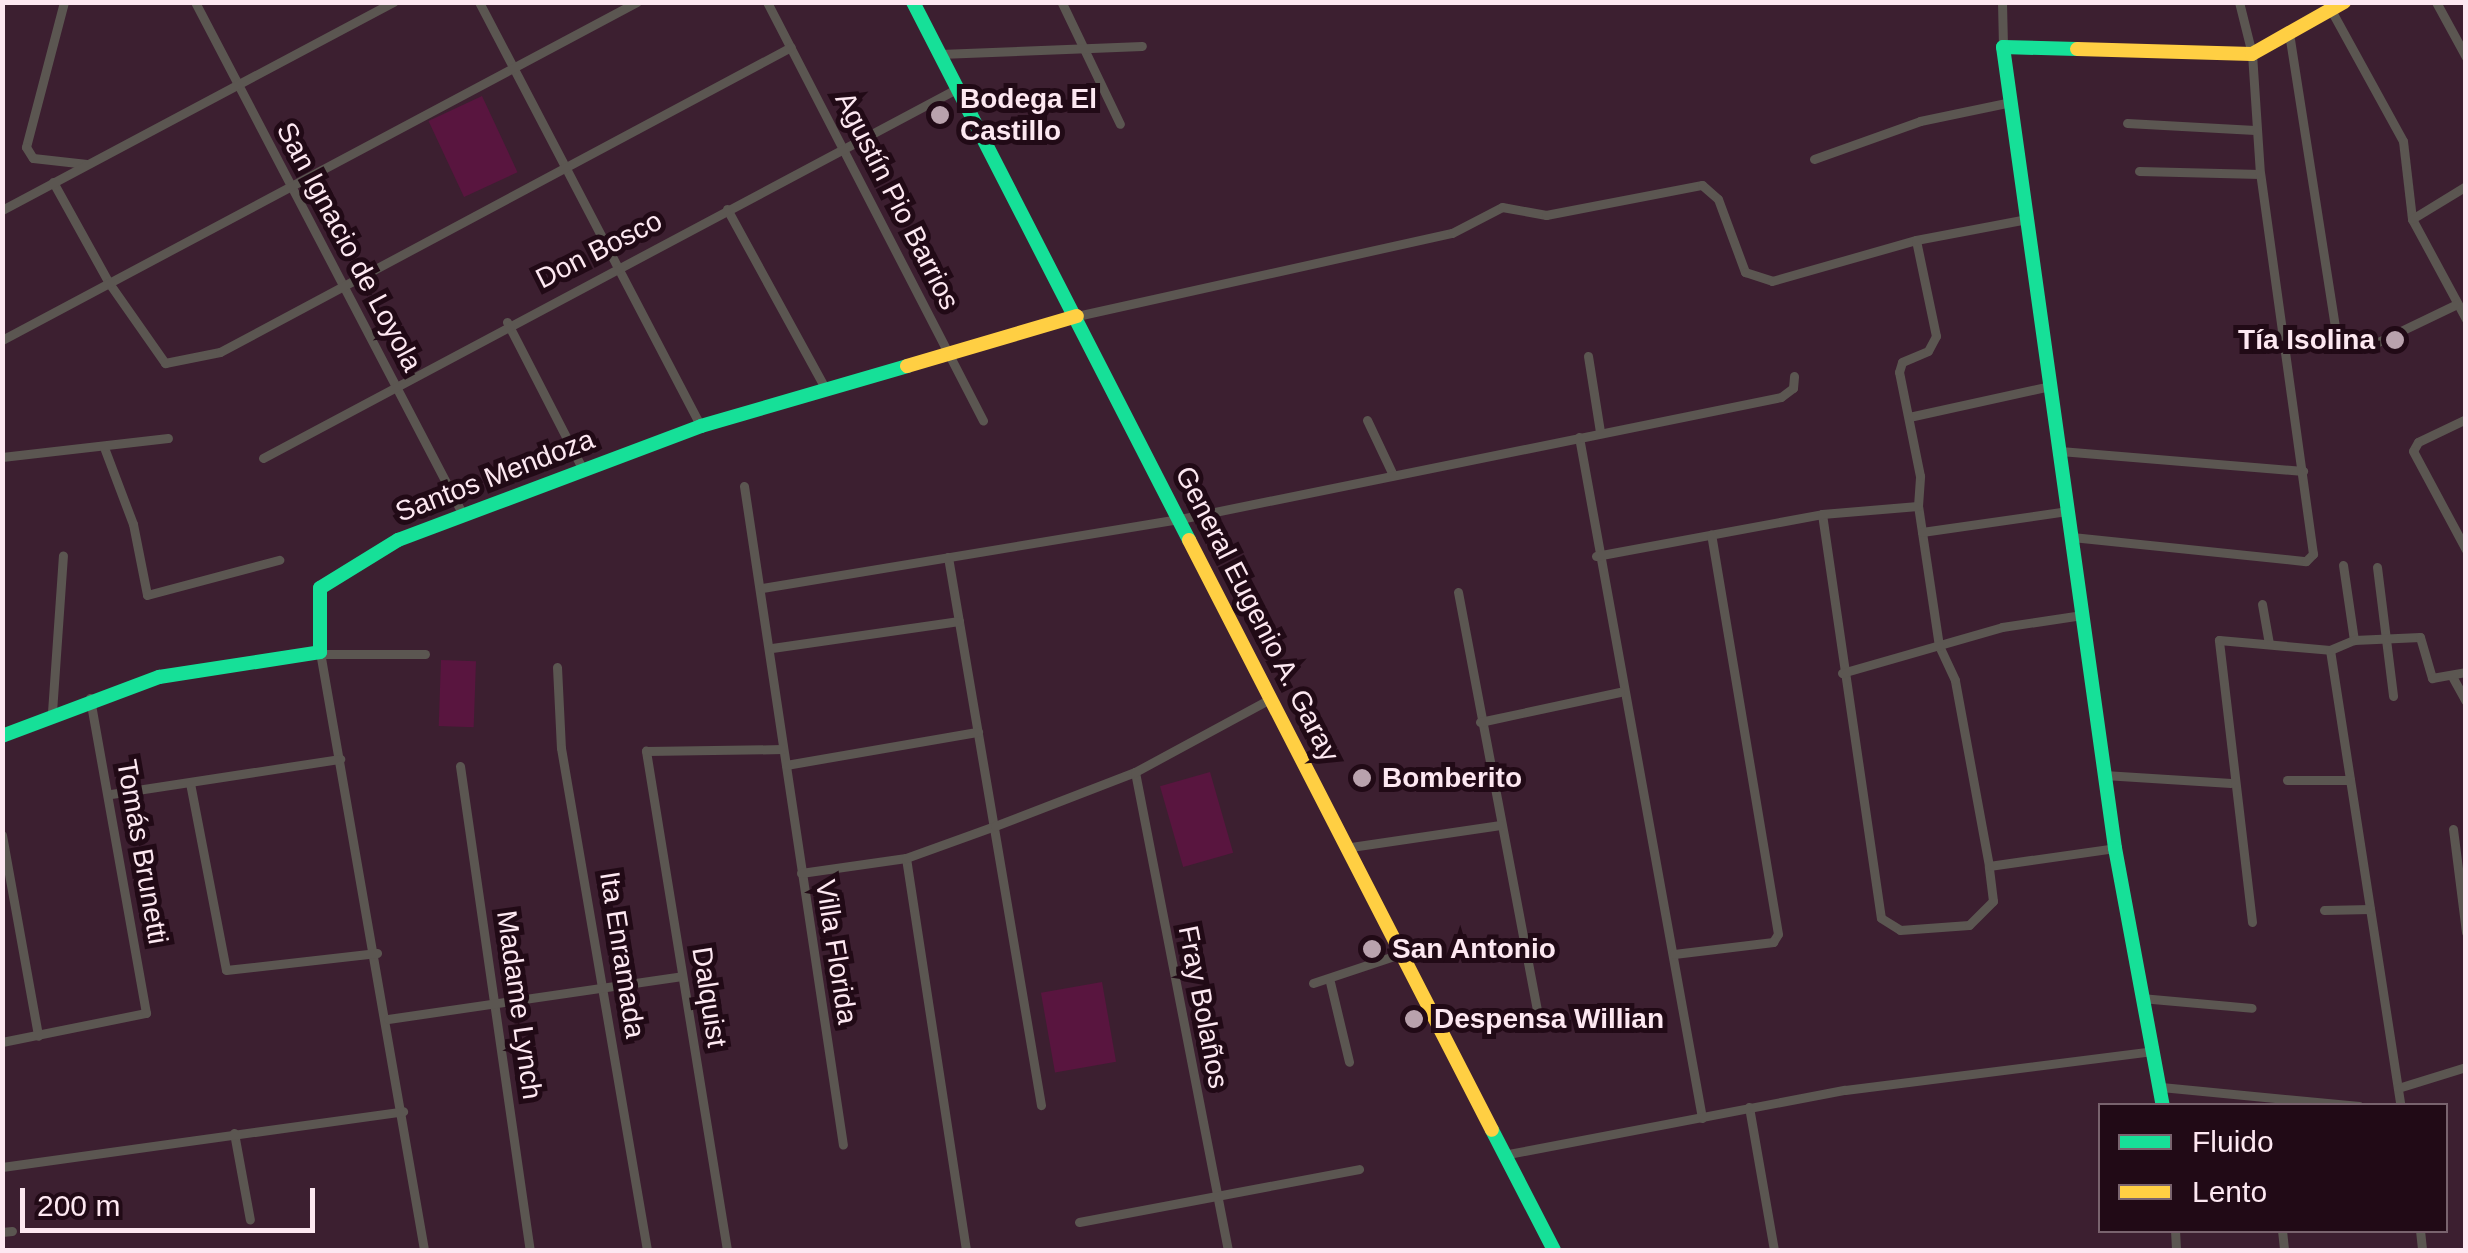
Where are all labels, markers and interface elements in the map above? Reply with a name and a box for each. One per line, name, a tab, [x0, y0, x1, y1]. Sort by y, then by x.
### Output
place label: Bodega El Castillo	[960, 82, 1097, 148]
street label: Agustín Pio Barrios	[828, 87, 966, 315]
marker: Bodega El Castillo	[929, 104, 951, 126]
street label: San Ignacio de Loyola	[269, 117, 429, 377]
street label: Don Bosco	[530, 204, 668, 296]
place label: Tía Isolina	[2238, 323, 2375, 357]
marker: Tía Isolina	[2384, 329, 2406, 351]
street label: Santos Mendoza	[391, 423, 599, 529]
street label: General Eugenio A. Garay	[1167, 460, 1347, 768]
street label: Tomás Brunetti	[109, 757, 175, 947]
place label: Bomberito	[1382, 761, 1522, 795]
marker: Bomberito	[1351, 767, 1373, 789]
street label: Ita Enramada	[592, 869, 652, 1041]
street label: Villa Florida	[808, 877, 864, 1027]
street label: Madame Lynch	[489, 908, 549, 1102]
street label: Fray Bolaños	[1171, 923, 1235, 1091]
place label: San Antonio	[1392, 932, 1557, 966]
marker: San Antonio	[1361, 938, 1383, 960]
street label: Dalquist	[684, 944, 734, 1050]
place label: Despensa Willian	[1434, 1002, 1664, 1036]
marker: Despensa Willian	[1403, 1008, 1425, 1030]
legend	[2098, 1103, 2448, 1233]
text: Fluido	[2192, 1125, 2274, 1158]
scale bar	[25, 1168, 320, 1230]
text: Lento	[2192, 1175, 2267, 1208]
text: 200 m	[37, 1189, 120, 1222]

